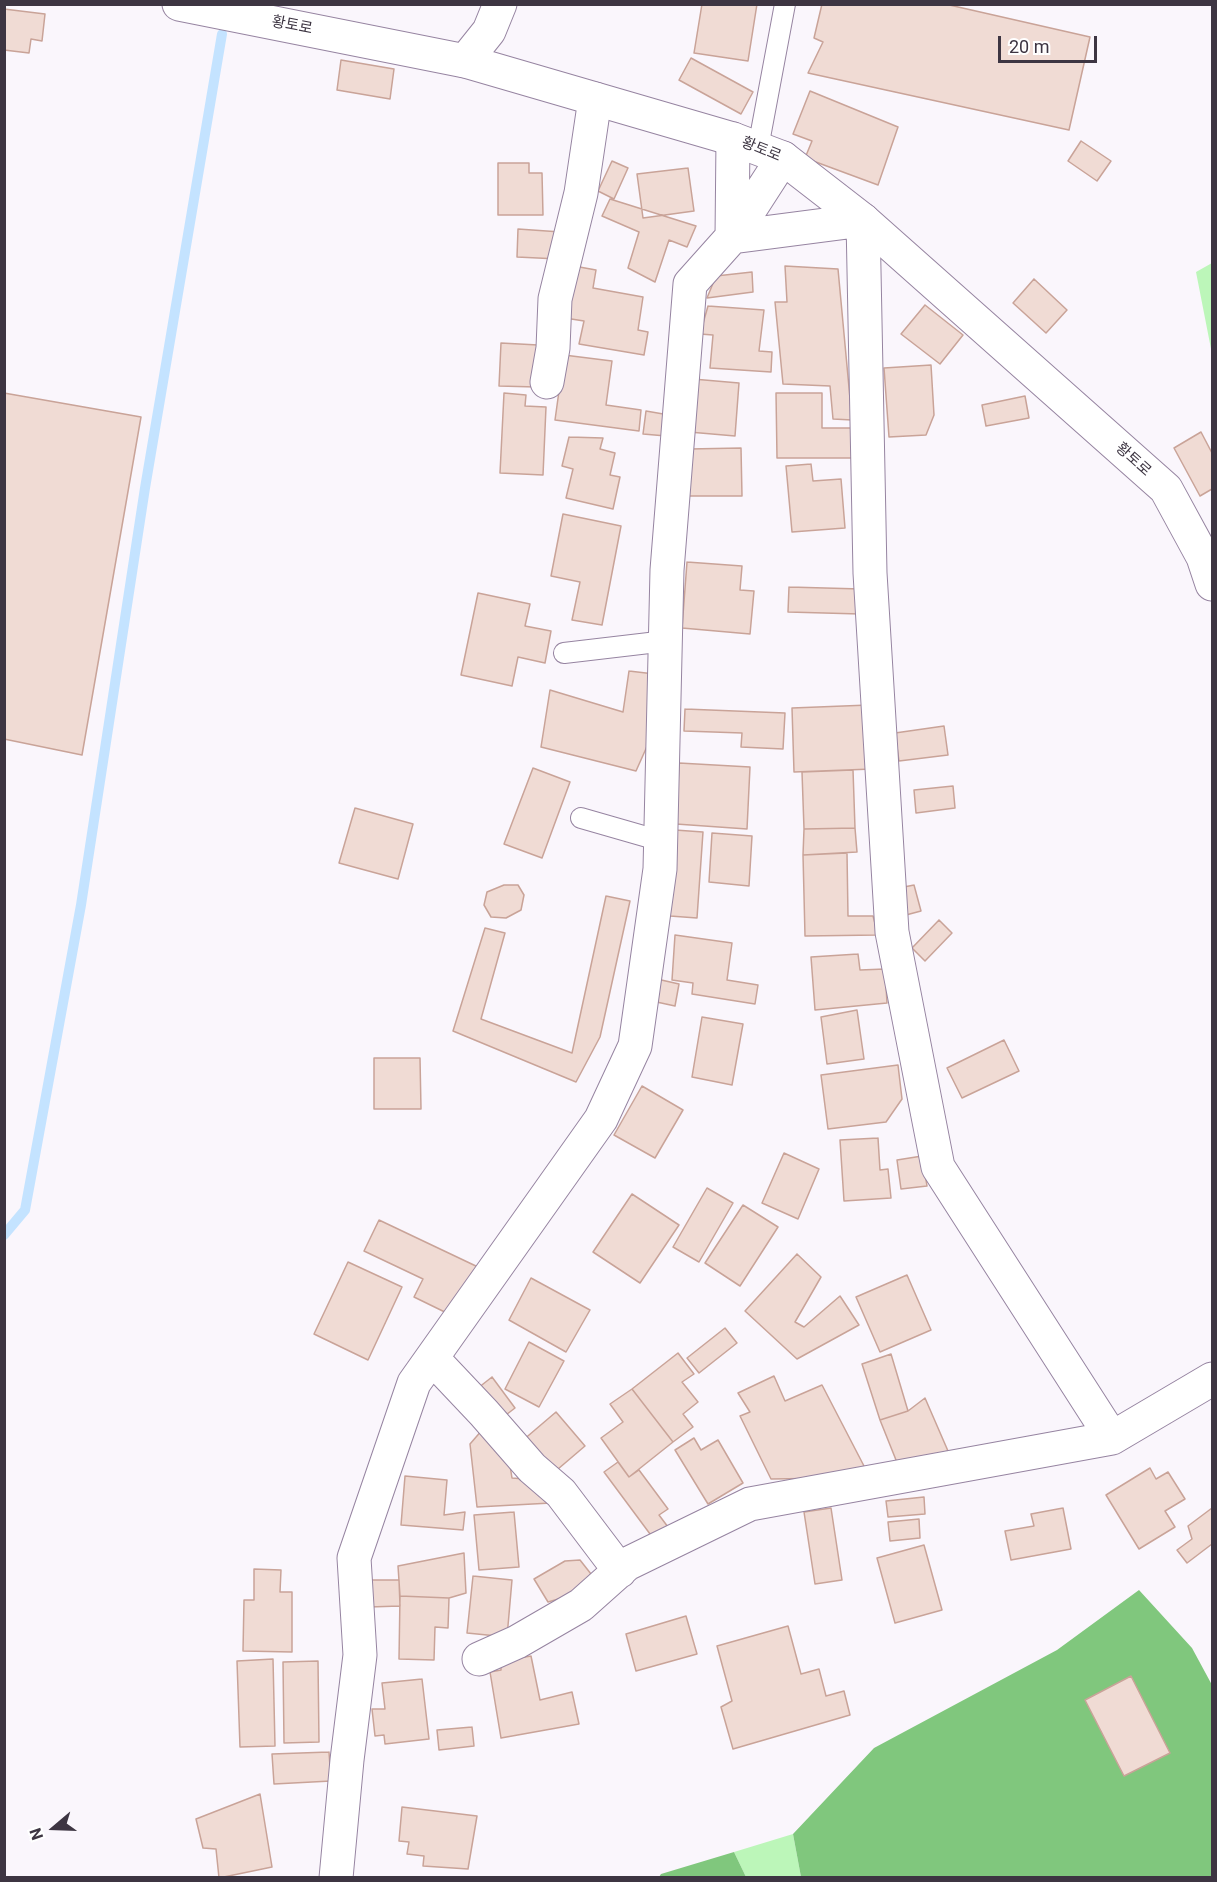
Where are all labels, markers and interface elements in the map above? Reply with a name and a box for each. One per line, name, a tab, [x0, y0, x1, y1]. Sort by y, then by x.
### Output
street label: 황토로	[270, 13, 314, 39]
scale bar	[1001, 24, 1100, 62]
text: 20 m	[1009, 36, 1049, 57]
street label: 황토로	[738, 134, 784, 166]
street label: 황토로	[1112, 439, 1154, 481]
north arrow	[24, 1798, 84, 1858]
text: N	[26, 1826, 47, 1842]

